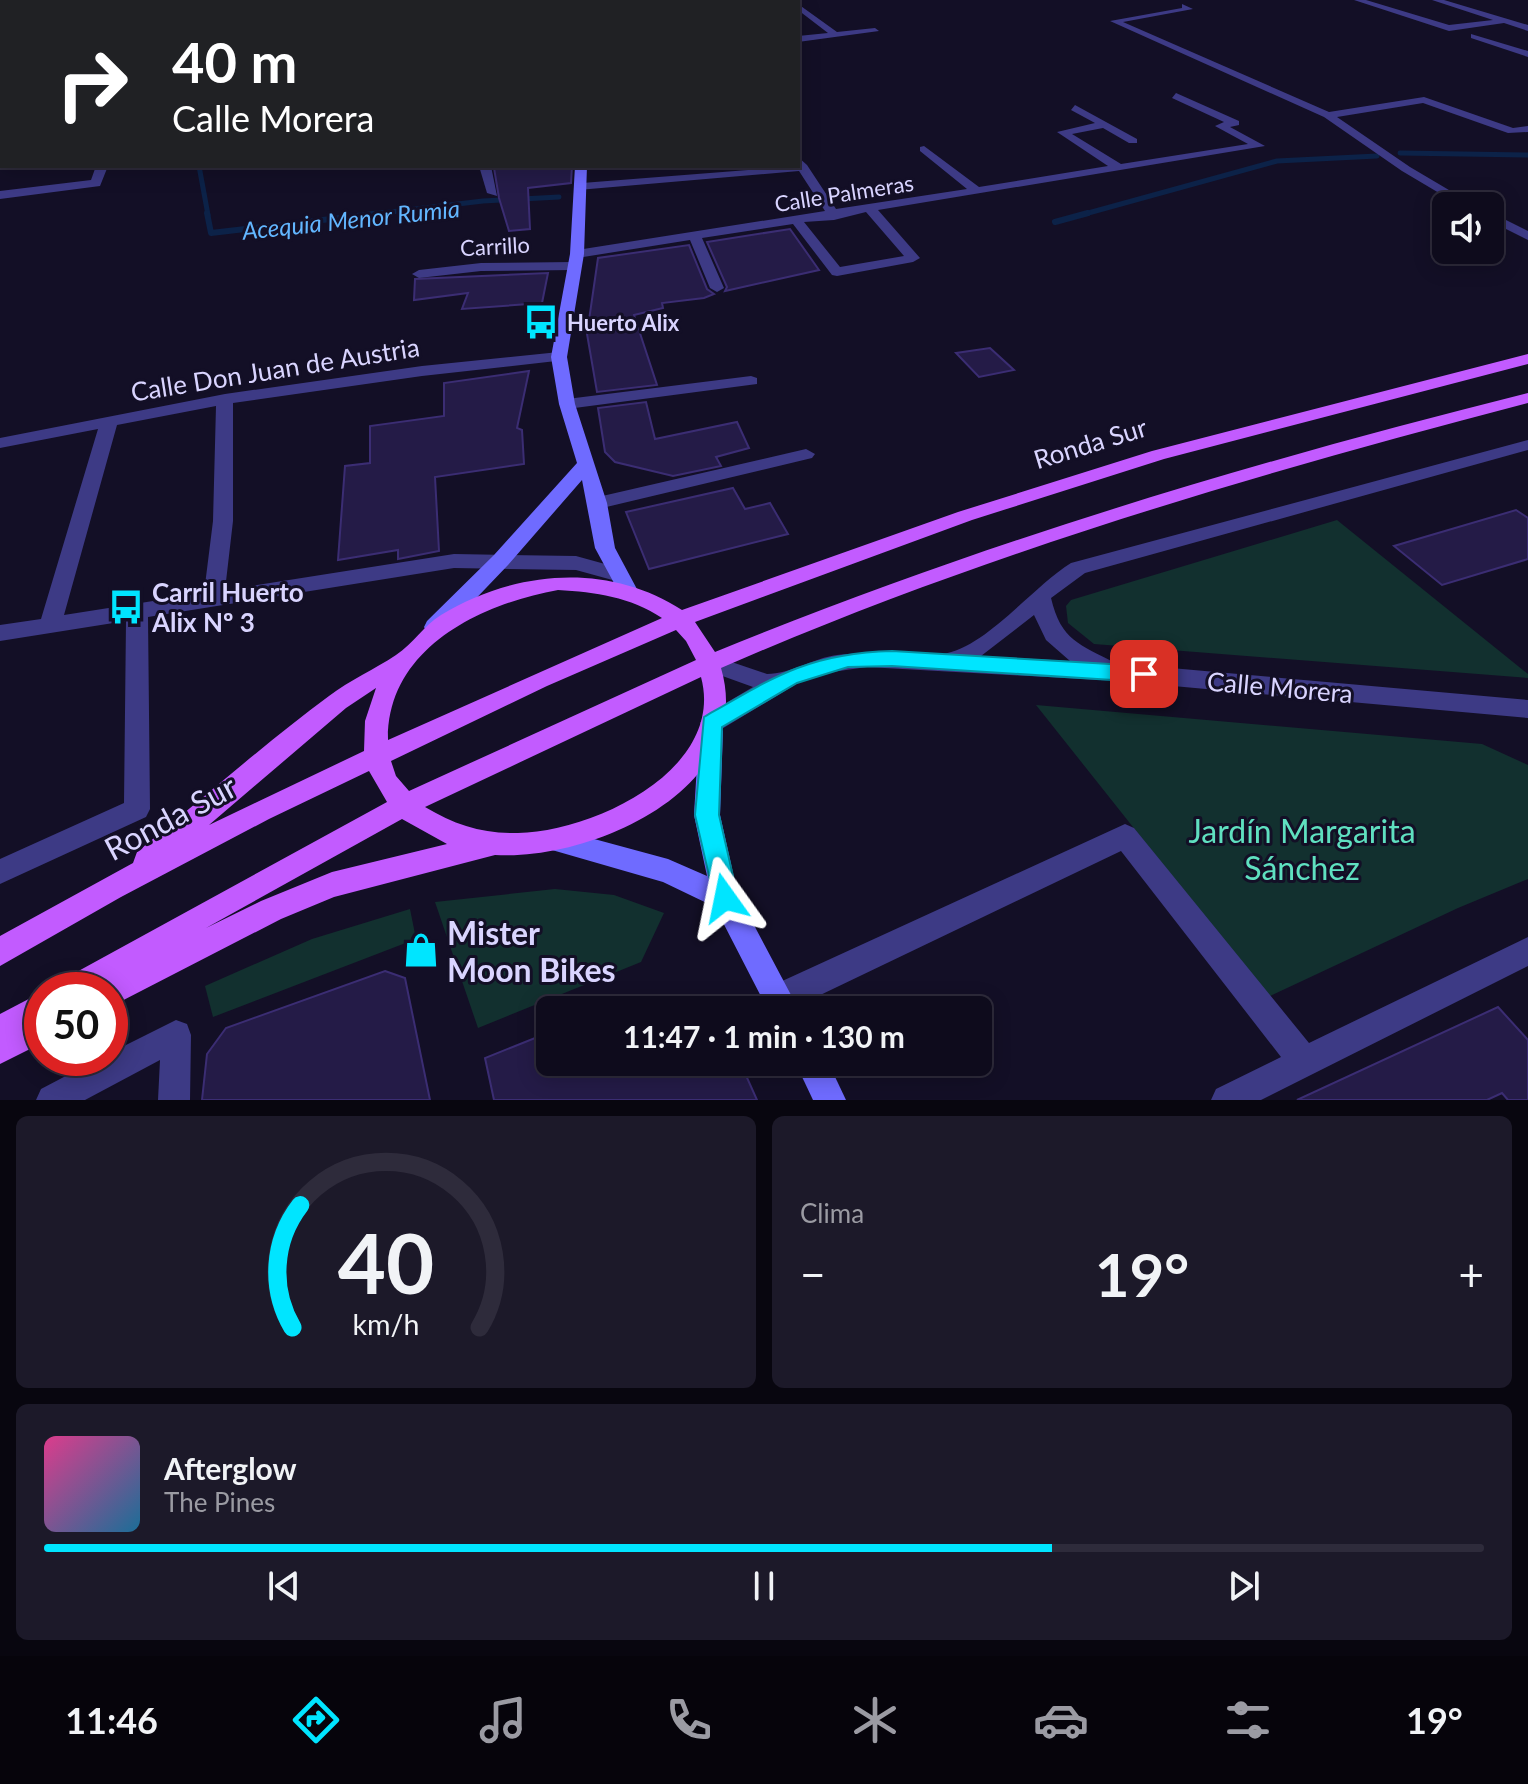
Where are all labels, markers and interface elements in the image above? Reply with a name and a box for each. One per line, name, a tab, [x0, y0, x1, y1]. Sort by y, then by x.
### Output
text: 40 m	[172, 28, 297, 95]
icon: right	[40, 32, 144, 136]
text: Calle Morera	[172, 96, 375, 140]
street label: Calle Palmeras	[773, 169, 915, 217]
map controls	[1432, 192, 1504, 264]
button: sound	[1432, 192, 1504, 264]
water label: Acequia Menor Rumia	[240, 193, 461, 245]
street label: Carrillo	[459, 231, 531, 261]
bus stop icon: Huerto Alix	[522, 303, 560, 341]
place label: Huerto Alix	[567, 309, 680, 336]
street label: Calle Don Juan de Austria	[128, 330, 422, 408]
street label: Ronda Sur	[1030, 410, 1151, 475]
place label: Carril Huerto Alix Nº 3	[151, 576, 304, 638]
bus stop icon: Carril Huerto Alix Nº 3	[107, 588, 145, 626]
pin	[1110, 640, 1178, 708]
icon: arrive	[1122, 652, 1166, 696]
street label: Calle Morera	[1206, 665, 1354, 709]
street label: Ronda Sur	[97, 766, 243, 868]
park label: Jardín Margarita Sánchez	[1188, 811, 1416, 887]
position arrow	[683, 856, 767, 940]
place label: Mister Moon Bikes	[447, 913, 616, 989]
shop icon: Mister Moon Bikes	[402, 931, 440, 969]
speed limit sign: 50	[24, 972, 128, 1076]
text: 11:47 · 1 min · 130 m	[623, 1018, 905, 1054]
text: Clima	[800, 1197, 864, 1229]
text: 40	[338, 1212, 434, 1312]
text: 19°	[1095, 1238, 1189, 1310]
text: −	[800, 1248, 826, 1300]
text: +	[1458, 1248, 1484, 1300]
text: km/h	[353, 1307, 419, 1341]
text: Afterglow	[164, 1450, 297, 1486]
text: The Pines	[164, 1486, 275, 1518]
icon: previous	[262, 1564, 306, 1608]
icon: pause	[742, 1564, 786, 1608]
icon: next	[1222, 1564, 1266, 1608]
icon: directions	[288, 1692, 344, 1748]
icon: music	[475, 1692, 531, 1748]
icon: phone	[661, 1692, 717, 1748]
icon: climate	[847, 1692, 903, 1748]
icon: car	[1033, 1692, 1089, 1748]
icon: filters	[1220, 1692, 1276, 1748]
text: 11:46	[65, 1698, 158, 1742]
text: 19°	[1406, 1698, 1463, 1742]

